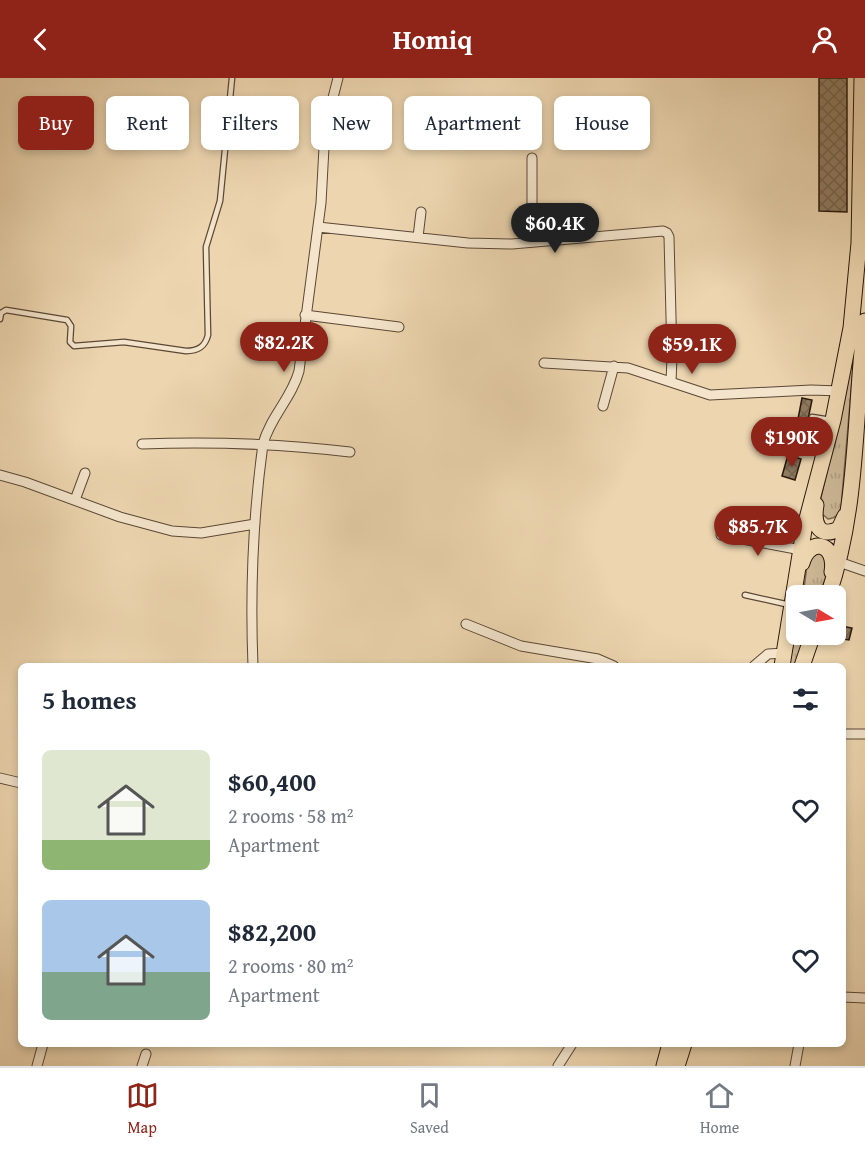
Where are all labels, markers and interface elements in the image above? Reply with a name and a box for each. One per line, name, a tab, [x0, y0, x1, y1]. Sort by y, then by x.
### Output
text: Homiq	[393, 19, 472, 59]
icon: back	[24, 23, 57, 56]
icon: person	[808, 23, 841, 56]
chip: Buy	[18, 96, 94, 150]
chip: Rent	[106, 96, 189, 150]
chip: Filters	[201, 96, 299, 150]
chip: New	[311, 96, 392, 150]
chip: Apartment	[404, 96, 542, 150]
chip: House	[554, 96, 650, 150]
pin: $60.4K	[506, 203, 604, 254]
text: $60.4K	[525, 208, 585, 237]
pin: $82.2K	[235, 322, 333, 373]
pin: $59.1K	[643, 324, 741, 375]
text: $82.2K	[254, 327, 314, 356]
text: $59.1K	[662, 329, 722, 358]
pin: $190K	[750, 417, 834, 468]
text: $190K	[765, 422, 819, 451]
pin: $85.7K	[709, 506, 807, 557]
text: $85.7K	[728, 511, 788, 540]
north arrow	[786, 585, 846, 645]
map controls	[786, 585, 846, 645]
text: 5 homes	[42, 680, 137, 719]
icon: filters	[789, 683, 822, 716]
text: $60,400	[228, 762, 316, 801]
icon: home	[90, 774, 162, 846]
icon: heart	[789, 794, 822, 827]
text: 2 rooms · 58 m²	[228, 801, 354, 830]
text: Apartment	[228, 830, 320, 859]
text: $82,200	[228, 912, 316, 951]
icon: home	[90, 924, 162, 996]
icon: heart	[789, 944, 822, 977]
text: 2 rooms · 80 m²	[228, 951, 354, 980]
text: Apartment	[228, 980, 320, 1009]
tab: Map	[126, 1079, 159, 1139]
tab: Saved	[410, 1079, 449, 1139]
tab: Home	[700, 1079, 739, 1139]

